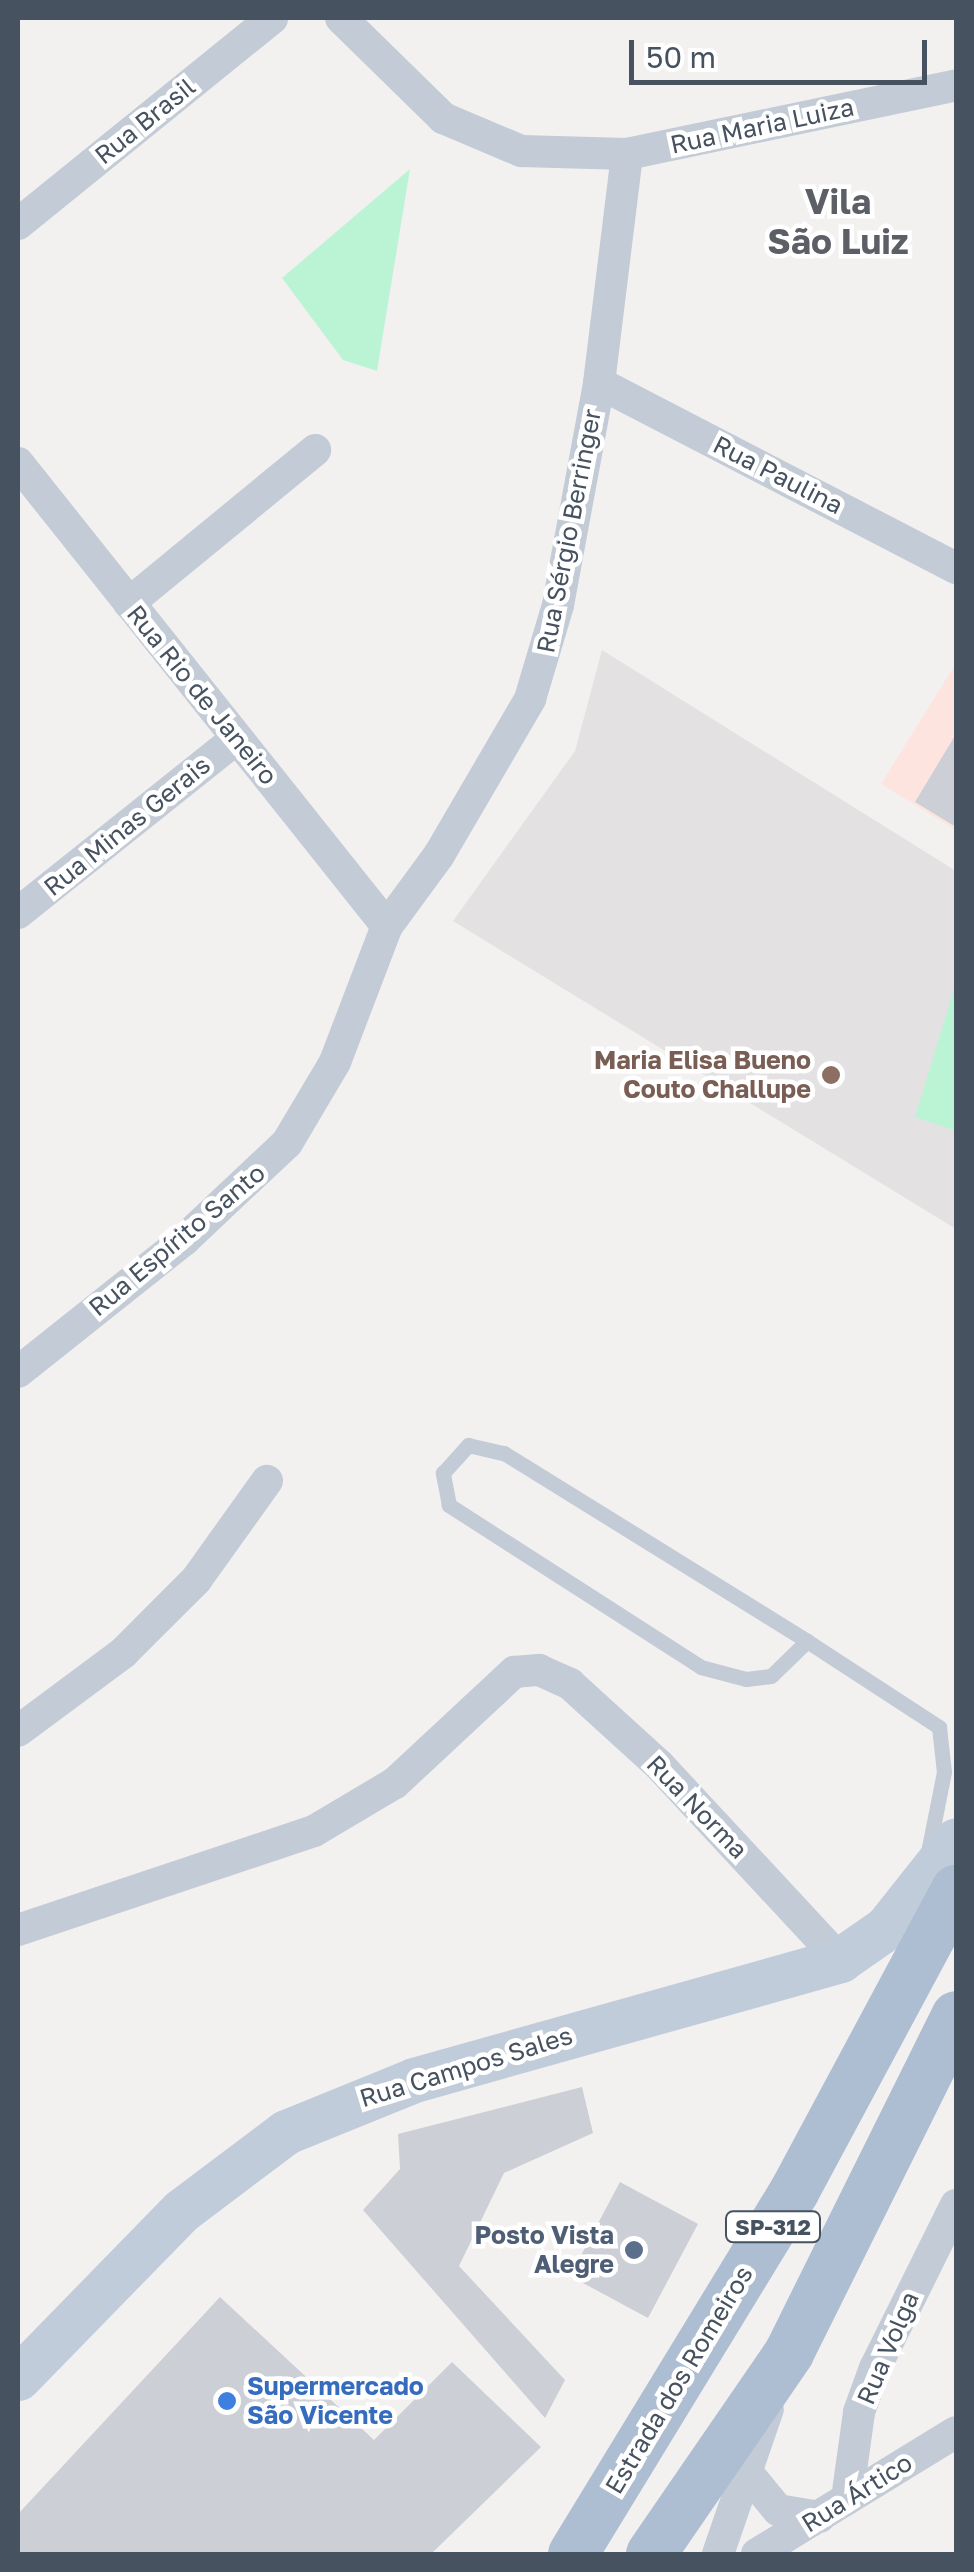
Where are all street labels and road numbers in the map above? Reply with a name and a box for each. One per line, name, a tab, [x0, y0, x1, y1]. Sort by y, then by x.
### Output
street label: Rua Brasil	[89, 71, 201, 171]
street label: Rua Maria Luiza	[667, 92, 857, 160]
street label: Rua Sérgio Berringer	[531, 407, 607, 655]
street label: Rua Paulina	[708, 429, 848, 521]
street label: Rua Rio de Janeiro	[120, 599, 284, 791]
street label: Rua Minas Gerais	[38, 750, 216, 902]
street label: Rua Espírito Santo	[83, 1158, 271, 1322]
street label: Rua Norma	[640, 1749, 754, 1865]
street label: Rua Campos Sales	[356, 2020, 576, 2114]
road number: SP-312	[723, 2210, 823, 2244]
street label: Estrada dos Romeiros	[599, 2261, 759, 2499]
street label: Rua Volga	[851, 2287, 925, 2409]
street label: Rua Ártico	[796, 2447, 918, 2539]

